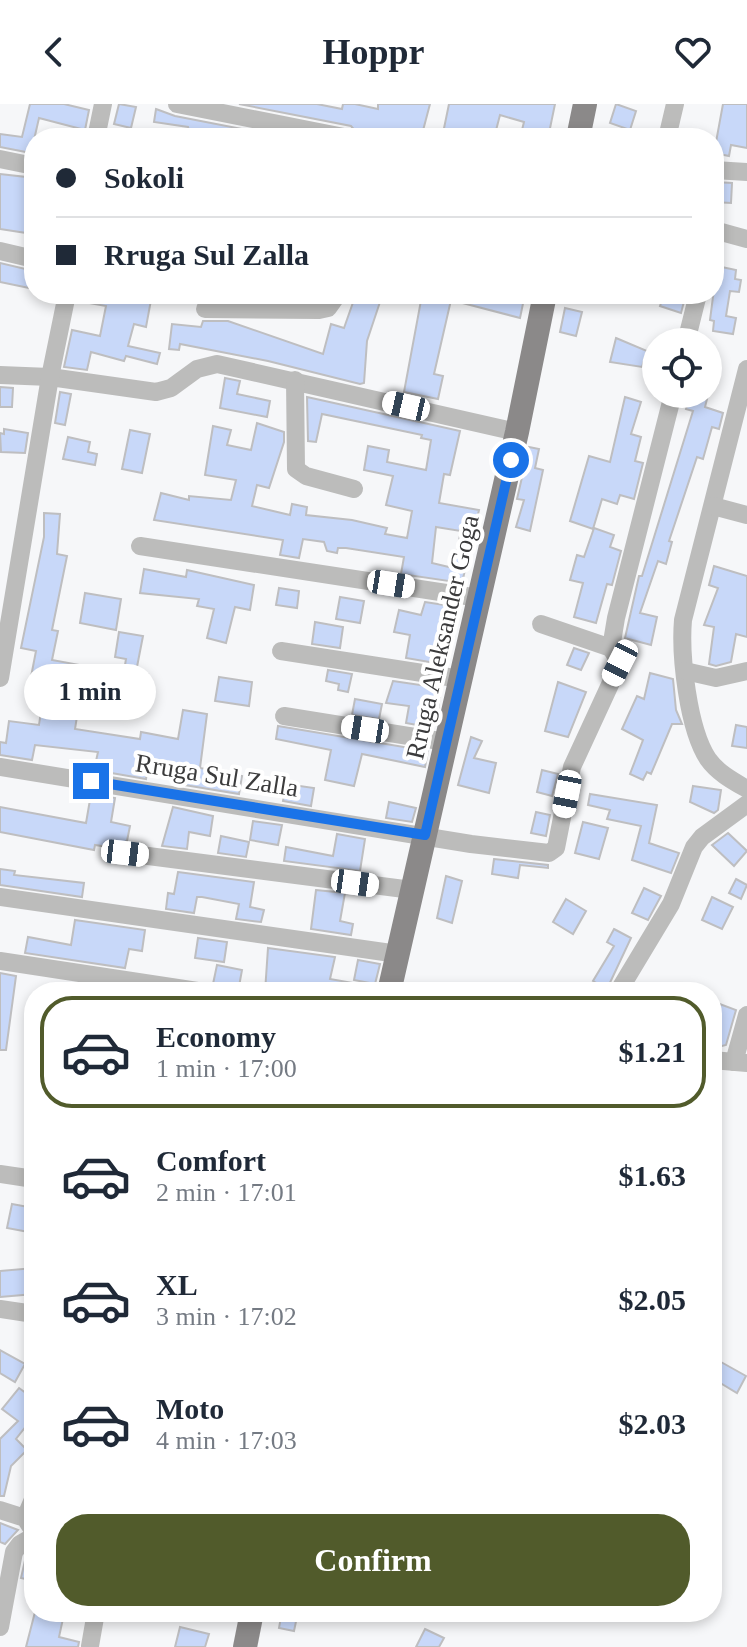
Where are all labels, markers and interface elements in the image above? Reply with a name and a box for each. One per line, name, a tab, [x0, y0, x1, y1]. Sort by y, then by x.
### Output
icon: back	[32, 30, 76, 74]
icon: heart	[671, 30, 715, 74]
text: Hoppr	[322, 32, 425, 72]
text: Sokoli	[104, 161, 184, 194]
text: Rruga Sul Zalla	[104, 238, 309, 271]
map controls	[642, 328, 722, 408]
button: locate	[642, 328, 722, 408]
car	[380, 389, 432, 423]
route start	[493, 442, 529, 478]
street label: Rruga Aleksander Goga	[400, 512, 485, 762]
car	[365, 568, 417, 600]
car	[598, 636, 642, 690]
callout: 1 min	[25, 665, 157, 721]
text: 1 min	[59, 677, 121, 706]
car	[339, 713, 391, 745]
street label: Rruga Sul Zalla	[133, 748, 301, 803]
route end	[73, 763, 109, 799]
car	[551, 768, 583, 820]
car	[100, 838, 150, 868]
car	[330, 868, 380, 898]
icon: car	[60, 1016, 132, 1088]
text: Economy	[156, 1020, 276, 1053]
text: $1.21	[619, 1035, 686, 1068]
text: 1 min · 17:00	[156, 1054, 297, 1083]
icon: car	[60, 1140, 132, 1212]
text: Comfort	[156, 1144, 266, 1177]
text: $1.63	[619, 1159, 686, 1192]
text: 2 min · 17:01	[156, 1178, 297, 1207]
icon: car	[60, 1264, 132, 1336]
text: XL	[156, 1268, 198, 1301]
text: $2.05	[619, 1283, 686, 1316]
text: 3 min · 17:02	[156, 1302, 297, 1331]
icon: car	[60, 1388, 132, 1460]
text: Moto	[156, 1392, 224, 1425]
text: $2.03	[619, 1407, 686, 1440]
text: 4 min · 17:03	[156, 1426, 297, 1455]
button: Confirm	[56, 1514, 690, 1606]

